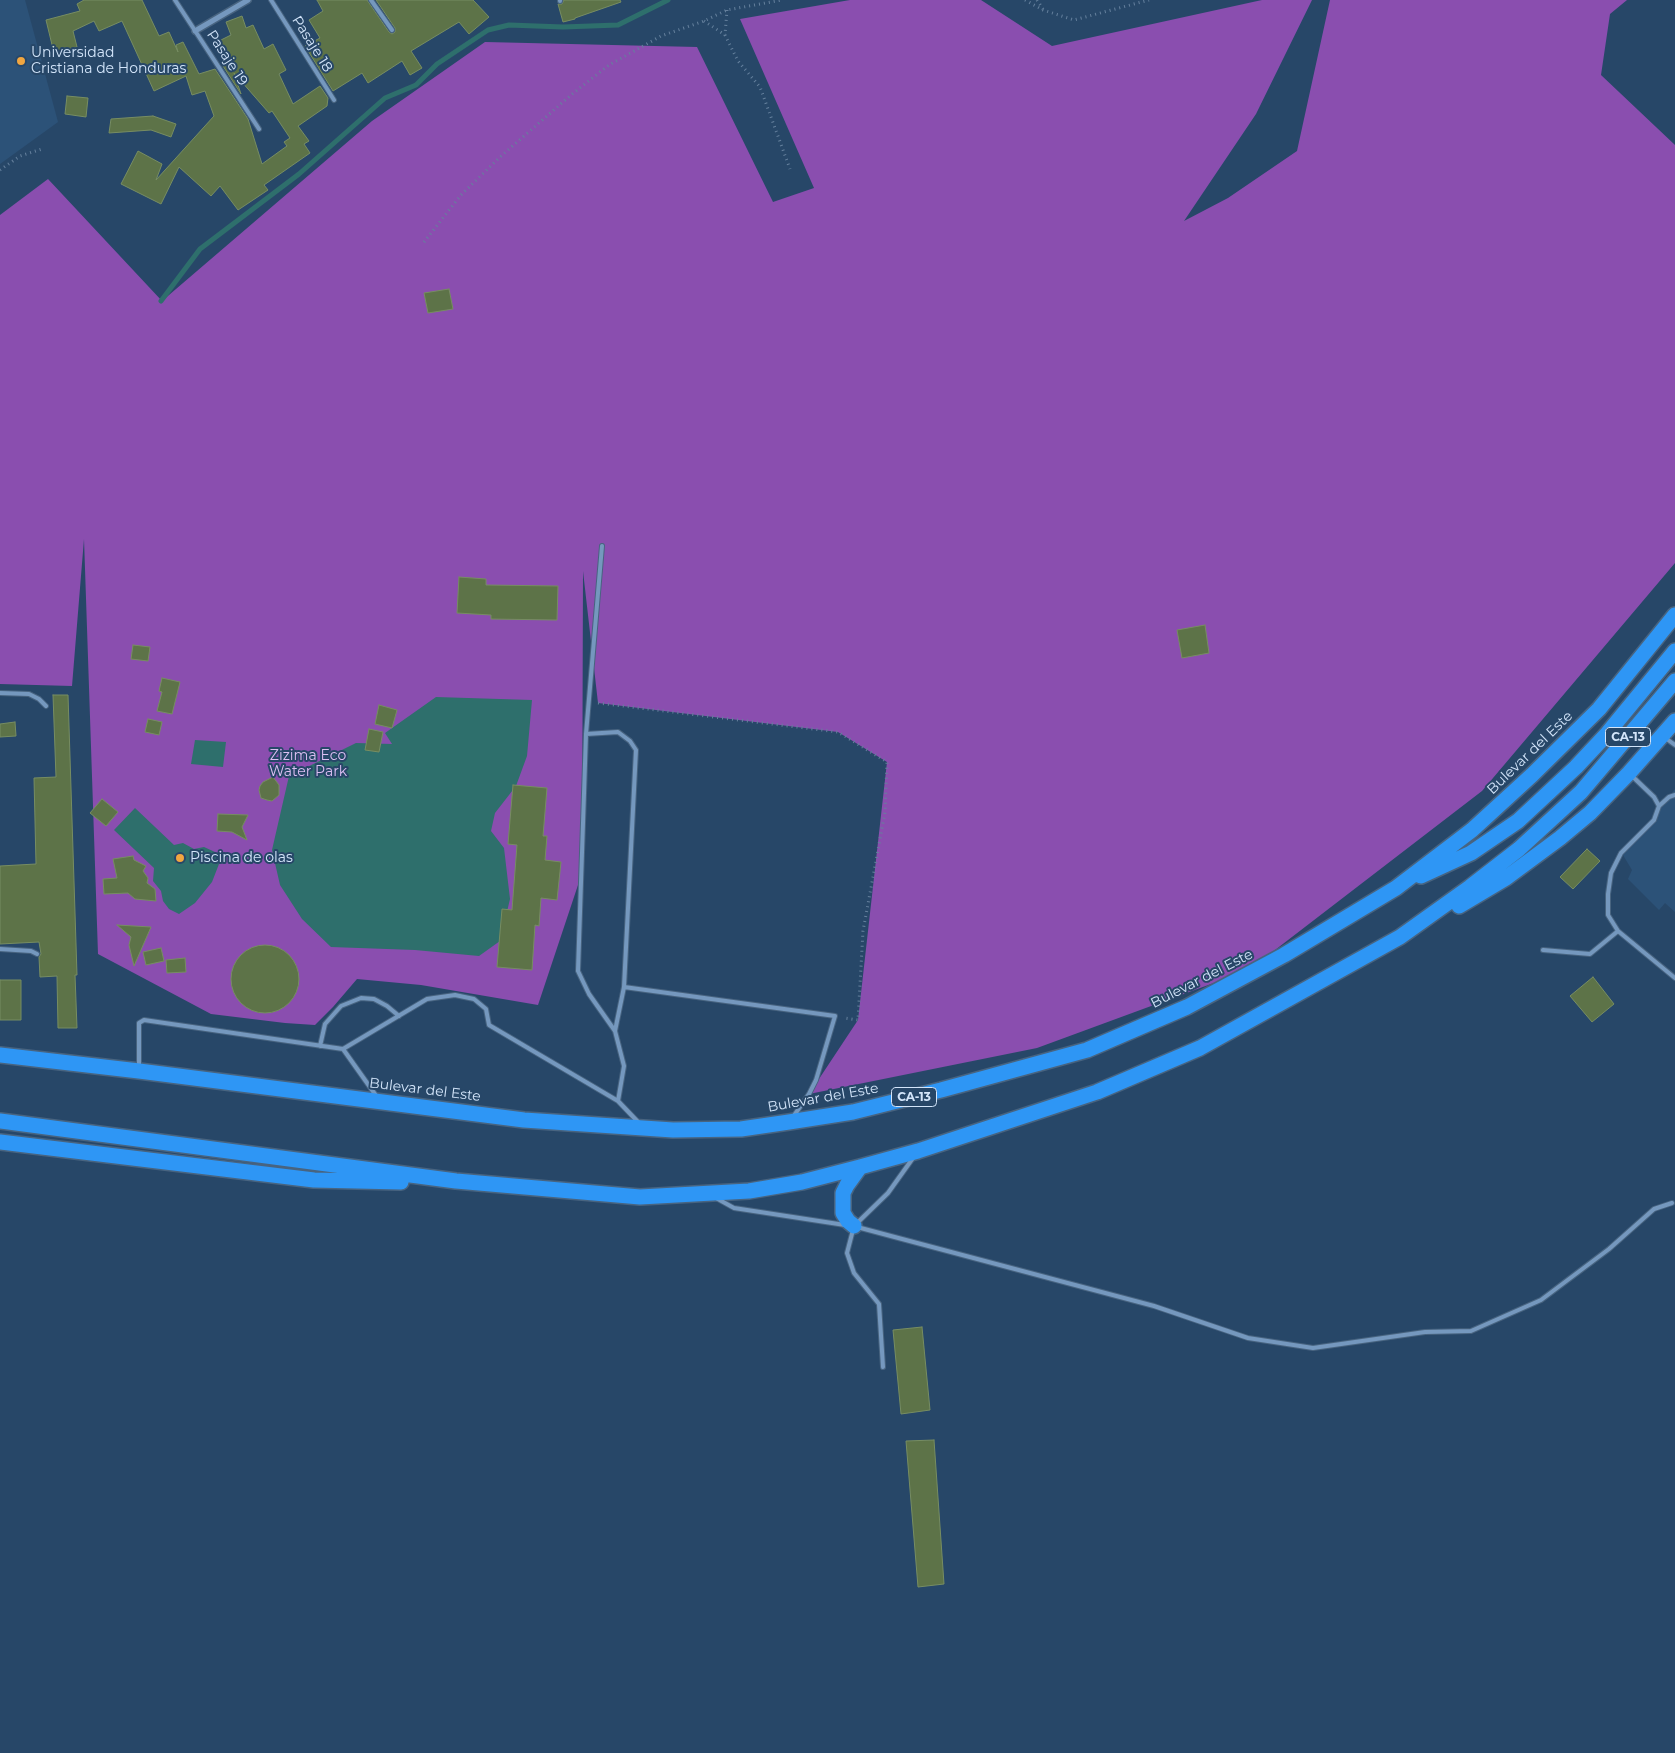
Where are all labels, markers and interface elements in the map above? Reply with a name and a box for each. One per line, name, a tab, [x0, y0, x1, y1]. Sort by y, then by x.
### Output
street label: Pasaje 18	[288, 13, 336, 75]
street label: Pasaje 19	[203, 27, 251, 89]
place label: Universidad Cristiana de Honduras	[31, 45, 186, 78]
marker: Universidad Cristiana de Honduras	[15, 55, 27, 67]
street label: Bulevar del Este	[1484, 708, 1576, 798]
road number: CA-13	[1606, 728, 1650, 746]
park label: Zizima Eco Water Park	[269, 748, 347, 780]
place label: Piscina de olas	[190, 850, 293, 866]
marker: Piscina de olas	[174, 852, 186, 864]
street label: Bulevar del Este	[1148, 946, 1256, 1012]
street label: Bulevar del Este	[368, 1075, 482, 1105]
street label: Bulevar del Este	[766, 1080, 880, 1116]
road number: CA-13	[892, 1088, 936, 1106]

